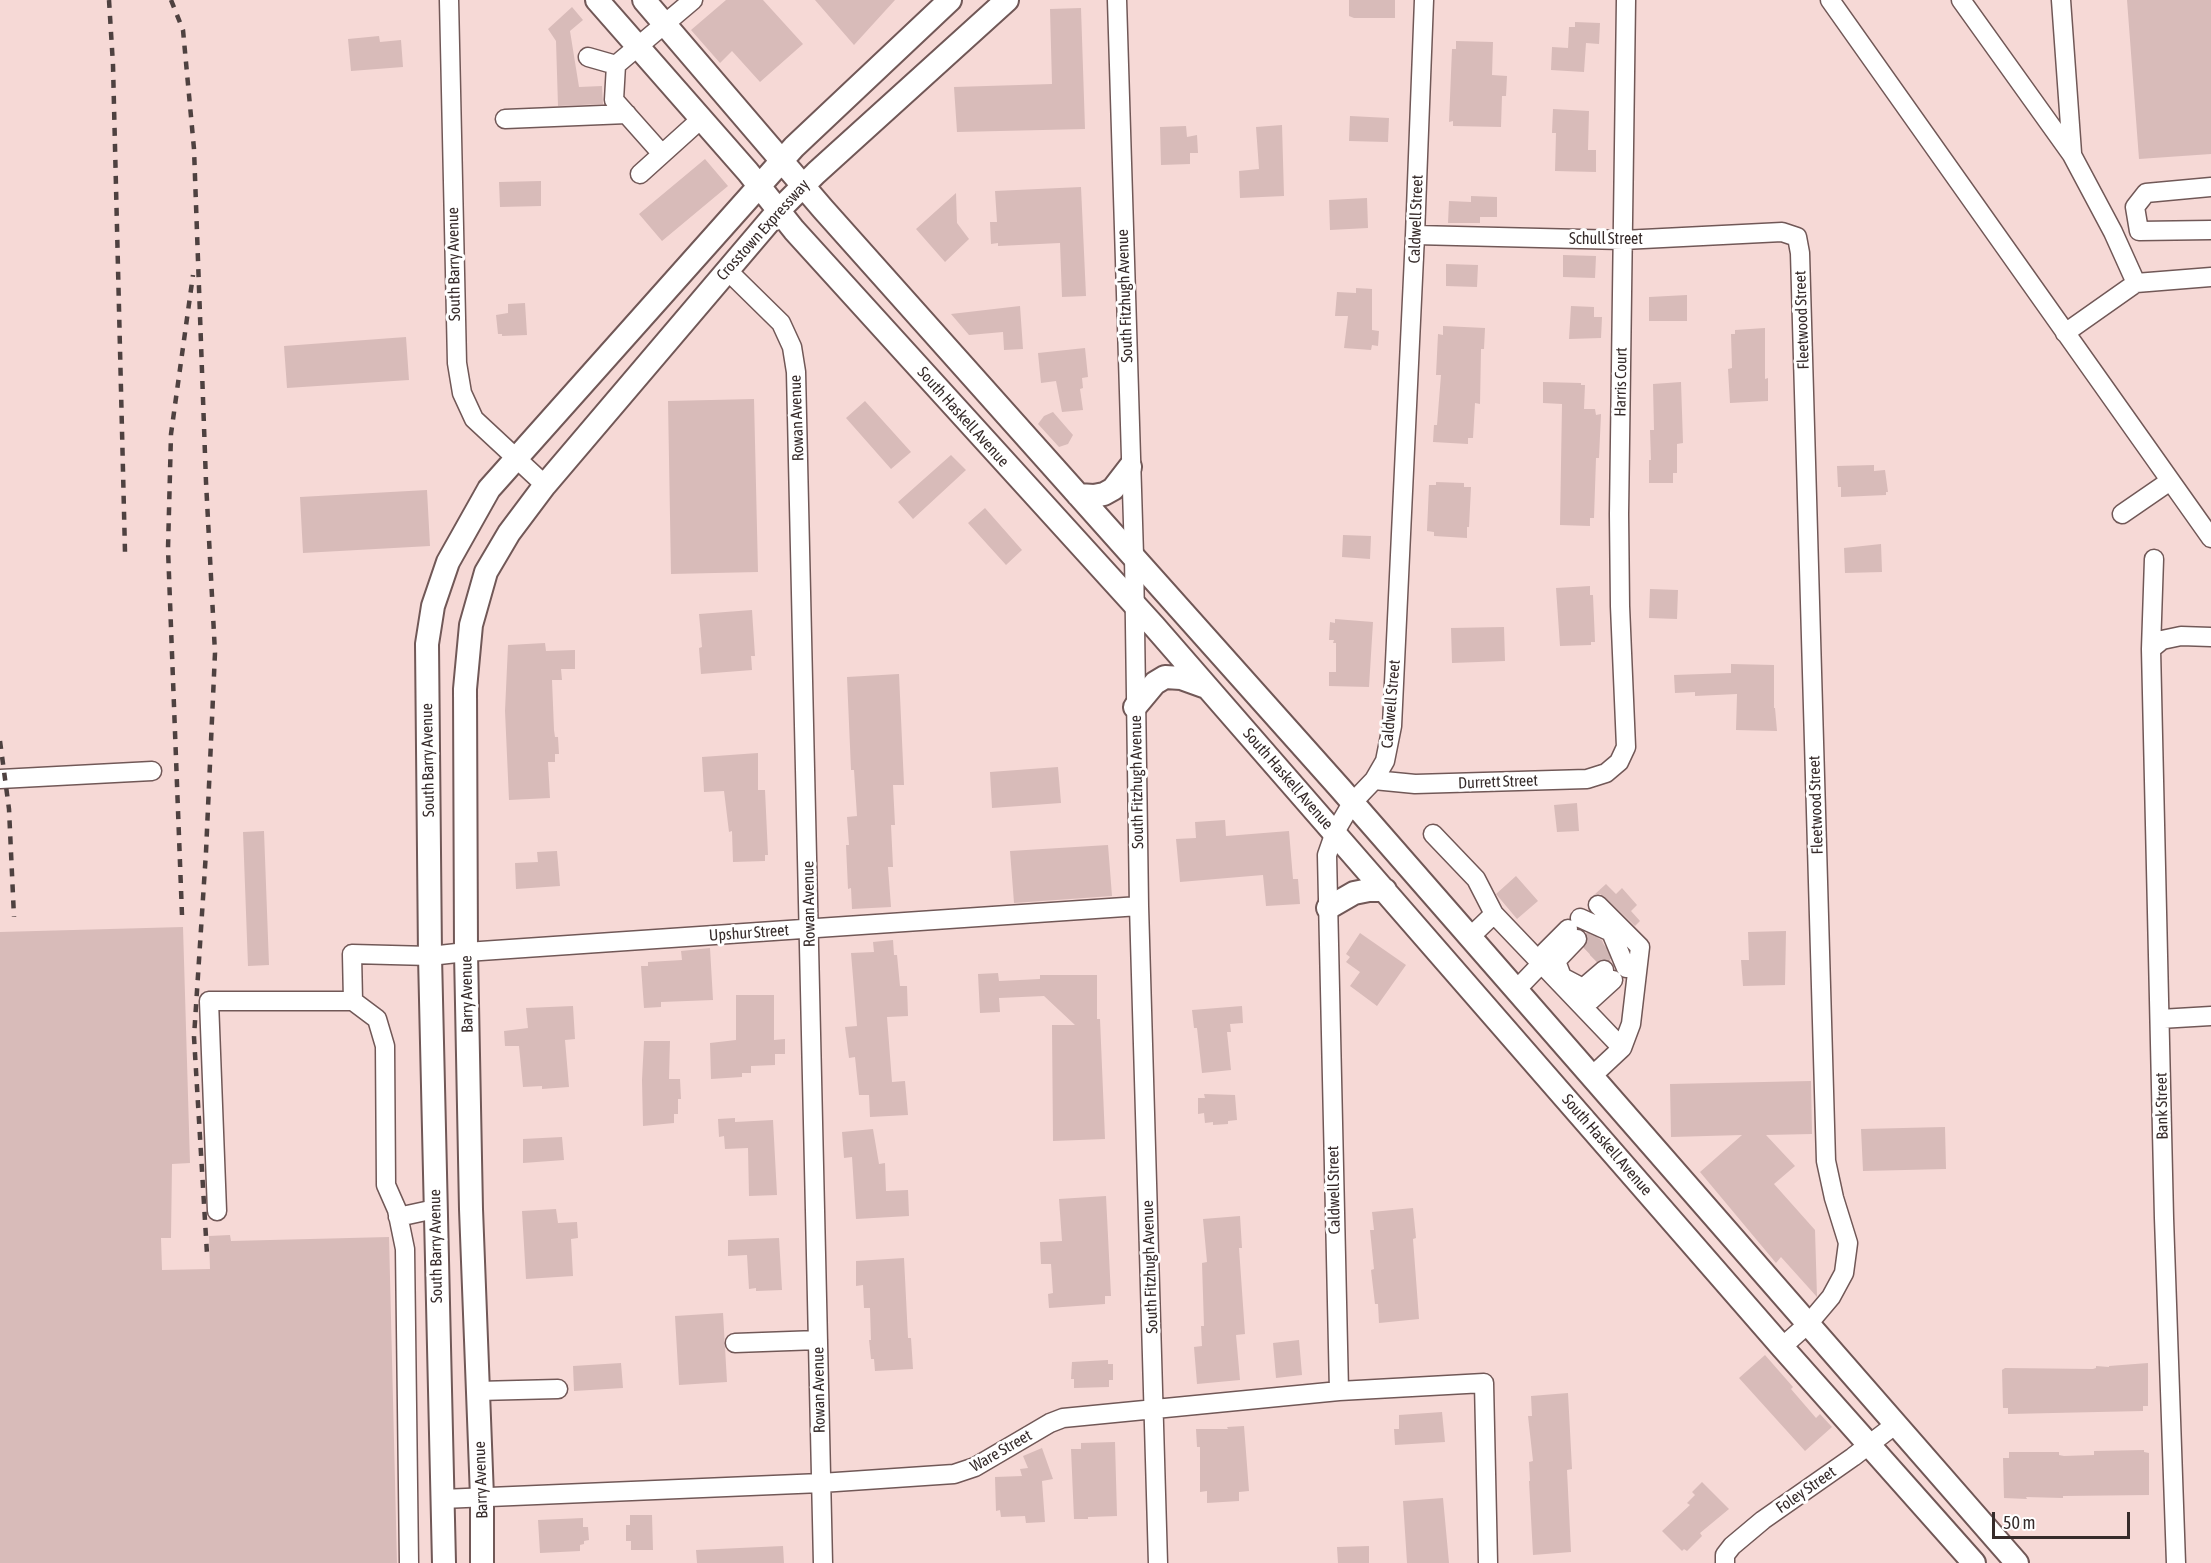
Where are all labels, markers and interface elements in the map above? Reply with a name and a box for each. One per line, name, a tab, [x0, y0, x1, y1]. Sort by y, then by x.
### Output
street label: Caldwell Street	[1405, 174, 1427, 264]
street label: Crosstown Expressway	[713, 175, 813, 285]
street label: South Barry Avenue	[443, 207, 465, 321]
street label: South Fitzhugh Avenue	[1113, 229, 1137, 363]
street label: Schull Street	[1569, 229, 1643, 249]
street label: Fleetwood Street	[1791, 270, 1813, 370]
street label: Harris Court	[1611, 347, 1631, 417]
street label: South Haskell Avenue	[913, 363, 1013, 471]
street label: Rowan Avenue	[786, 374, 808, 462]
street label: Caldwell Street	[1378, 659, 1404, 749]
street label: South Barry Avenue	[417, 703, 439, 817]
street label: South Fitzhugh Avenue	[1126, 715, 1148, 849]
street label: South Haskell Avenue	[1239, 724, 1337, 834]
street label: Fleetwood Street	[1805, 755, 1827, 855]
street label: Durrett Street	[1458, 771, 1538, 793]
street label: Rowan Avenue	[799, 861, 819, 947]
street label: Upshur Street	[708, 921, 790, 945]
street label: Barry Avenue	[457, 955, 477, 1033]
street label: Bank Street	[2152, 1072, 2172, 1140]
street label: South Haskell Avenue	[1558, 1090, 1656, 1200]
street label: Caldwell Street	[1324, 1145, 1344, 1235]
street label: South Barry Avenue	[425, 1189, 447, 1303]
street label: South Fitzhugh Avenue	[1138, 1200, 1162, 1334]
street label: Rowan Avenue	[809, 1347, 829, 1433]
street label: Ware Street	[967, 1426, 1035, 1476]
street label: Barry Avenue	[470, 1441, 492, 1519]
street label: Foley Street	[1772, 1462, 1840, 1518]
scale bar	[1995, 1500, 2133, 1538]
text: 50 m	[2003, 1512, 2035, 1533]

